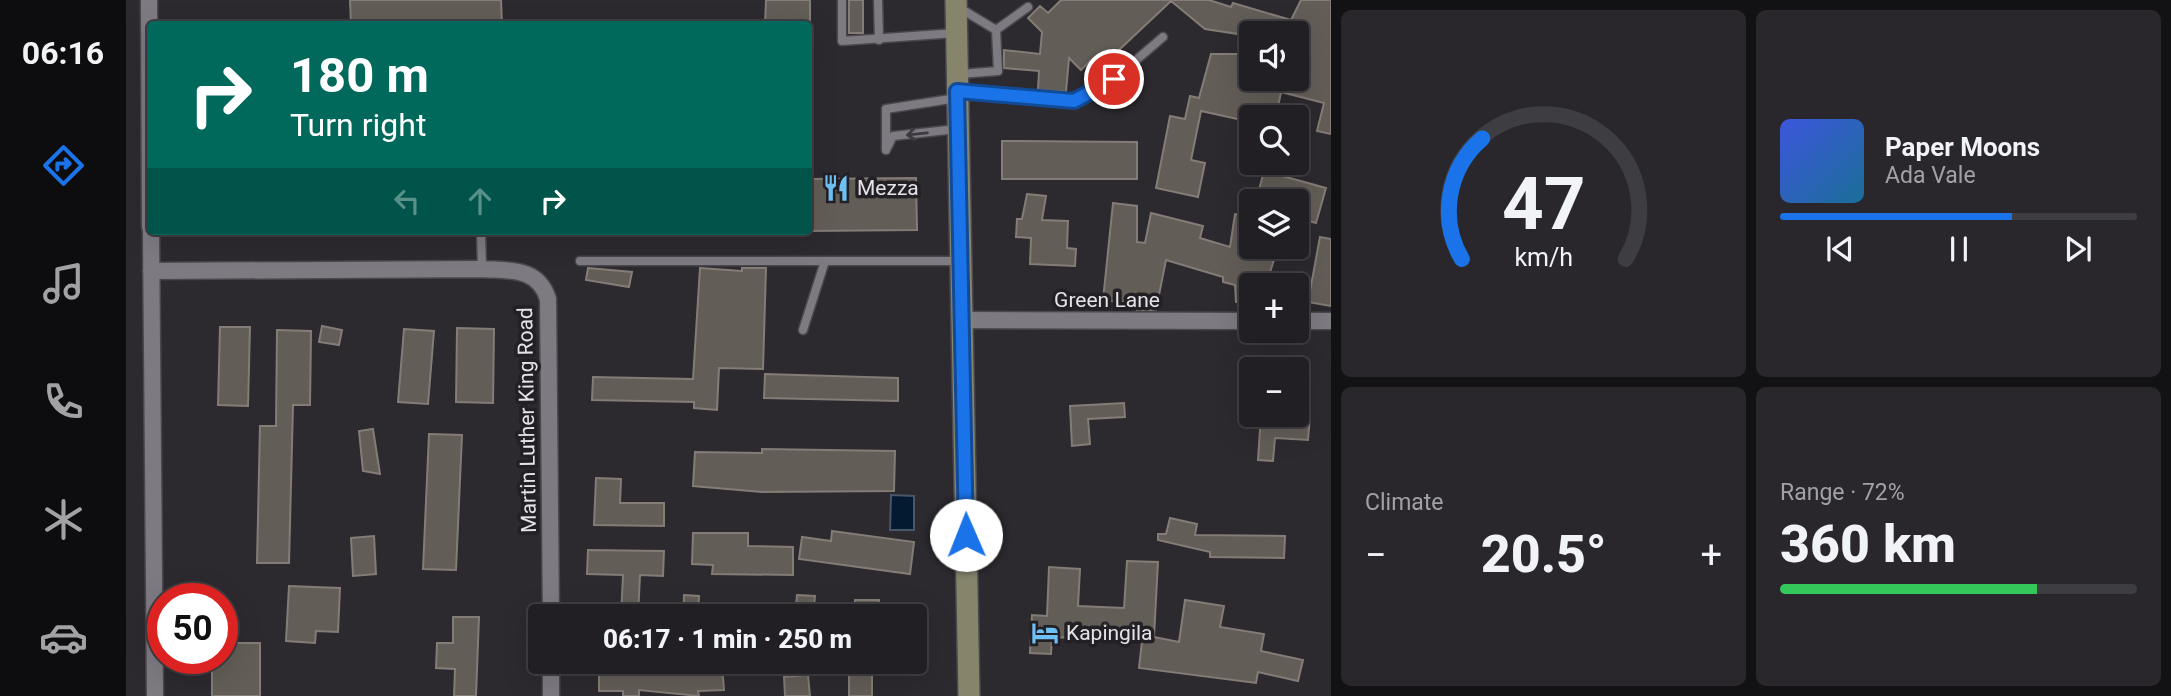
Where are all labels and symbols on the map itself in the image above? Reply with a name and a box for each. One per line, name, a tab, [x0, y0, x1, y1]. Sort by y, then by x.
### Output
pin	[1084, 49, 1144, 109]
one-way arrow	[907, 127, 929, 140]
restaurant icon: Mezza	[821, 173, 851, 203]
place label: Mezza	[857, 176, 919, 200]
street label: Green Lane	[1054, 288, 1160, 312]
street label: Martin Luther King Road	[513, 307, 541, 533]
position arrow	[929, 498, 1003, 572]
speed limit sign: 50	[147, 583, 238, 674]
hotel icon: Kapingila	[1030, 618, 1060, 648]
place label: Kapingila	[1066, 621, 1153, 645]

